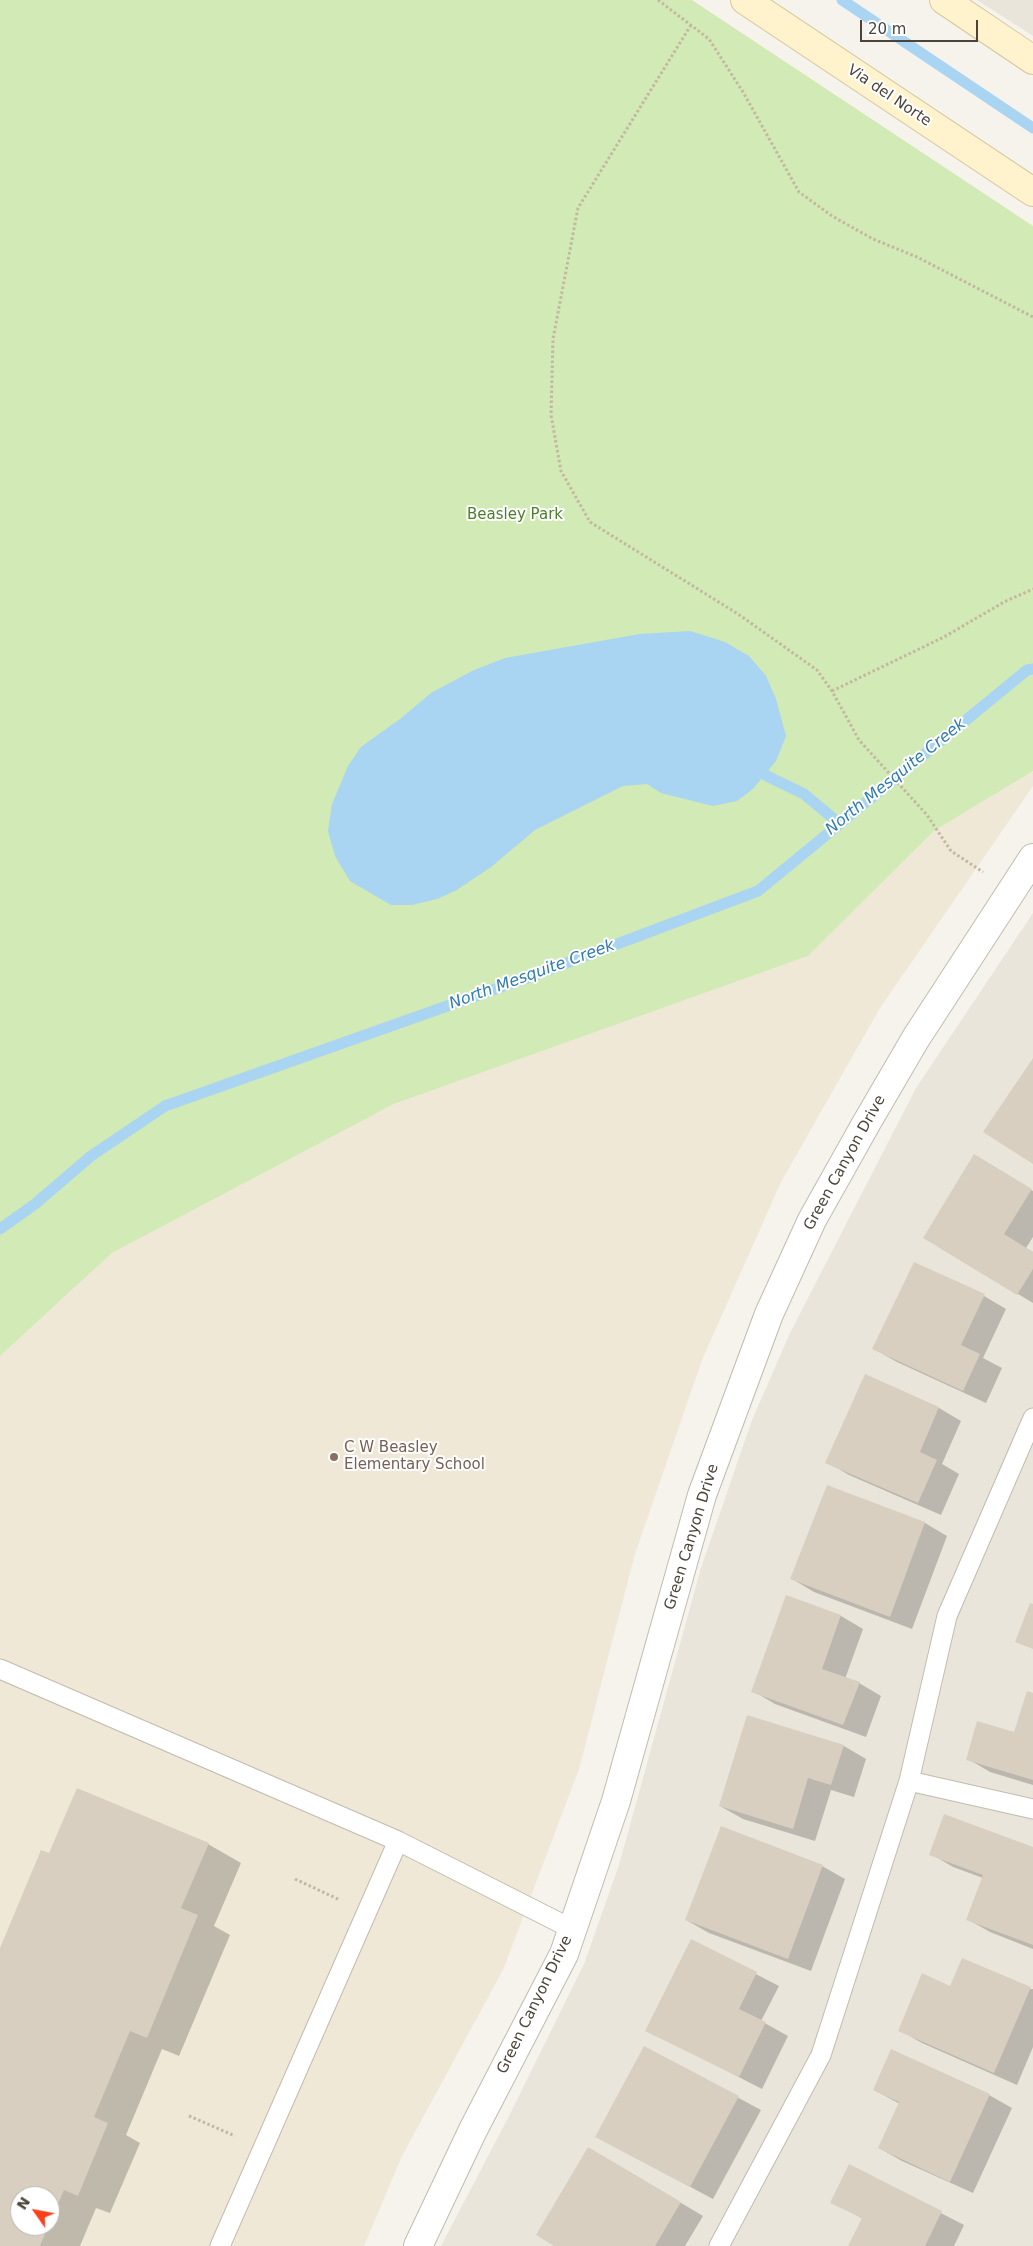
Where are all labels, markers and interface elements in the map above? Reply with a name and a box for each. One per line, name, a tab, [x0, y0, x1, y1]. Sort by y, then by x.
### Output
scale bar	[863, 10, 980, 42]
text: 20 m	[868, 20, 906, 38]
street label: Via del Norte	[844, 61, 934, 131]
park label: Beasley Park	[467, 506, 563, 524]
water label: North Mesquite Creek	[822, 715, 970, 839]
water label: North Mesquite Creek	[447, 936, 617, 1014]
street label: Green Canyon Drive	[800, 1092, 890, 1234]
place label: C W Beasley Elementary School	[344, 1439, 485, 1474]
marker: C W Beasley Elementary School	[328, 1451, 340, 1463]
street label: Green Canyon Drive	[661, 1462, 723, 1612]
street label: Green Canyon Drive	[494, 1933, 576, 2077]
north arrow	[10, 2186, 60, 2236]
text: N	[13, 2194, 33, 2213]

